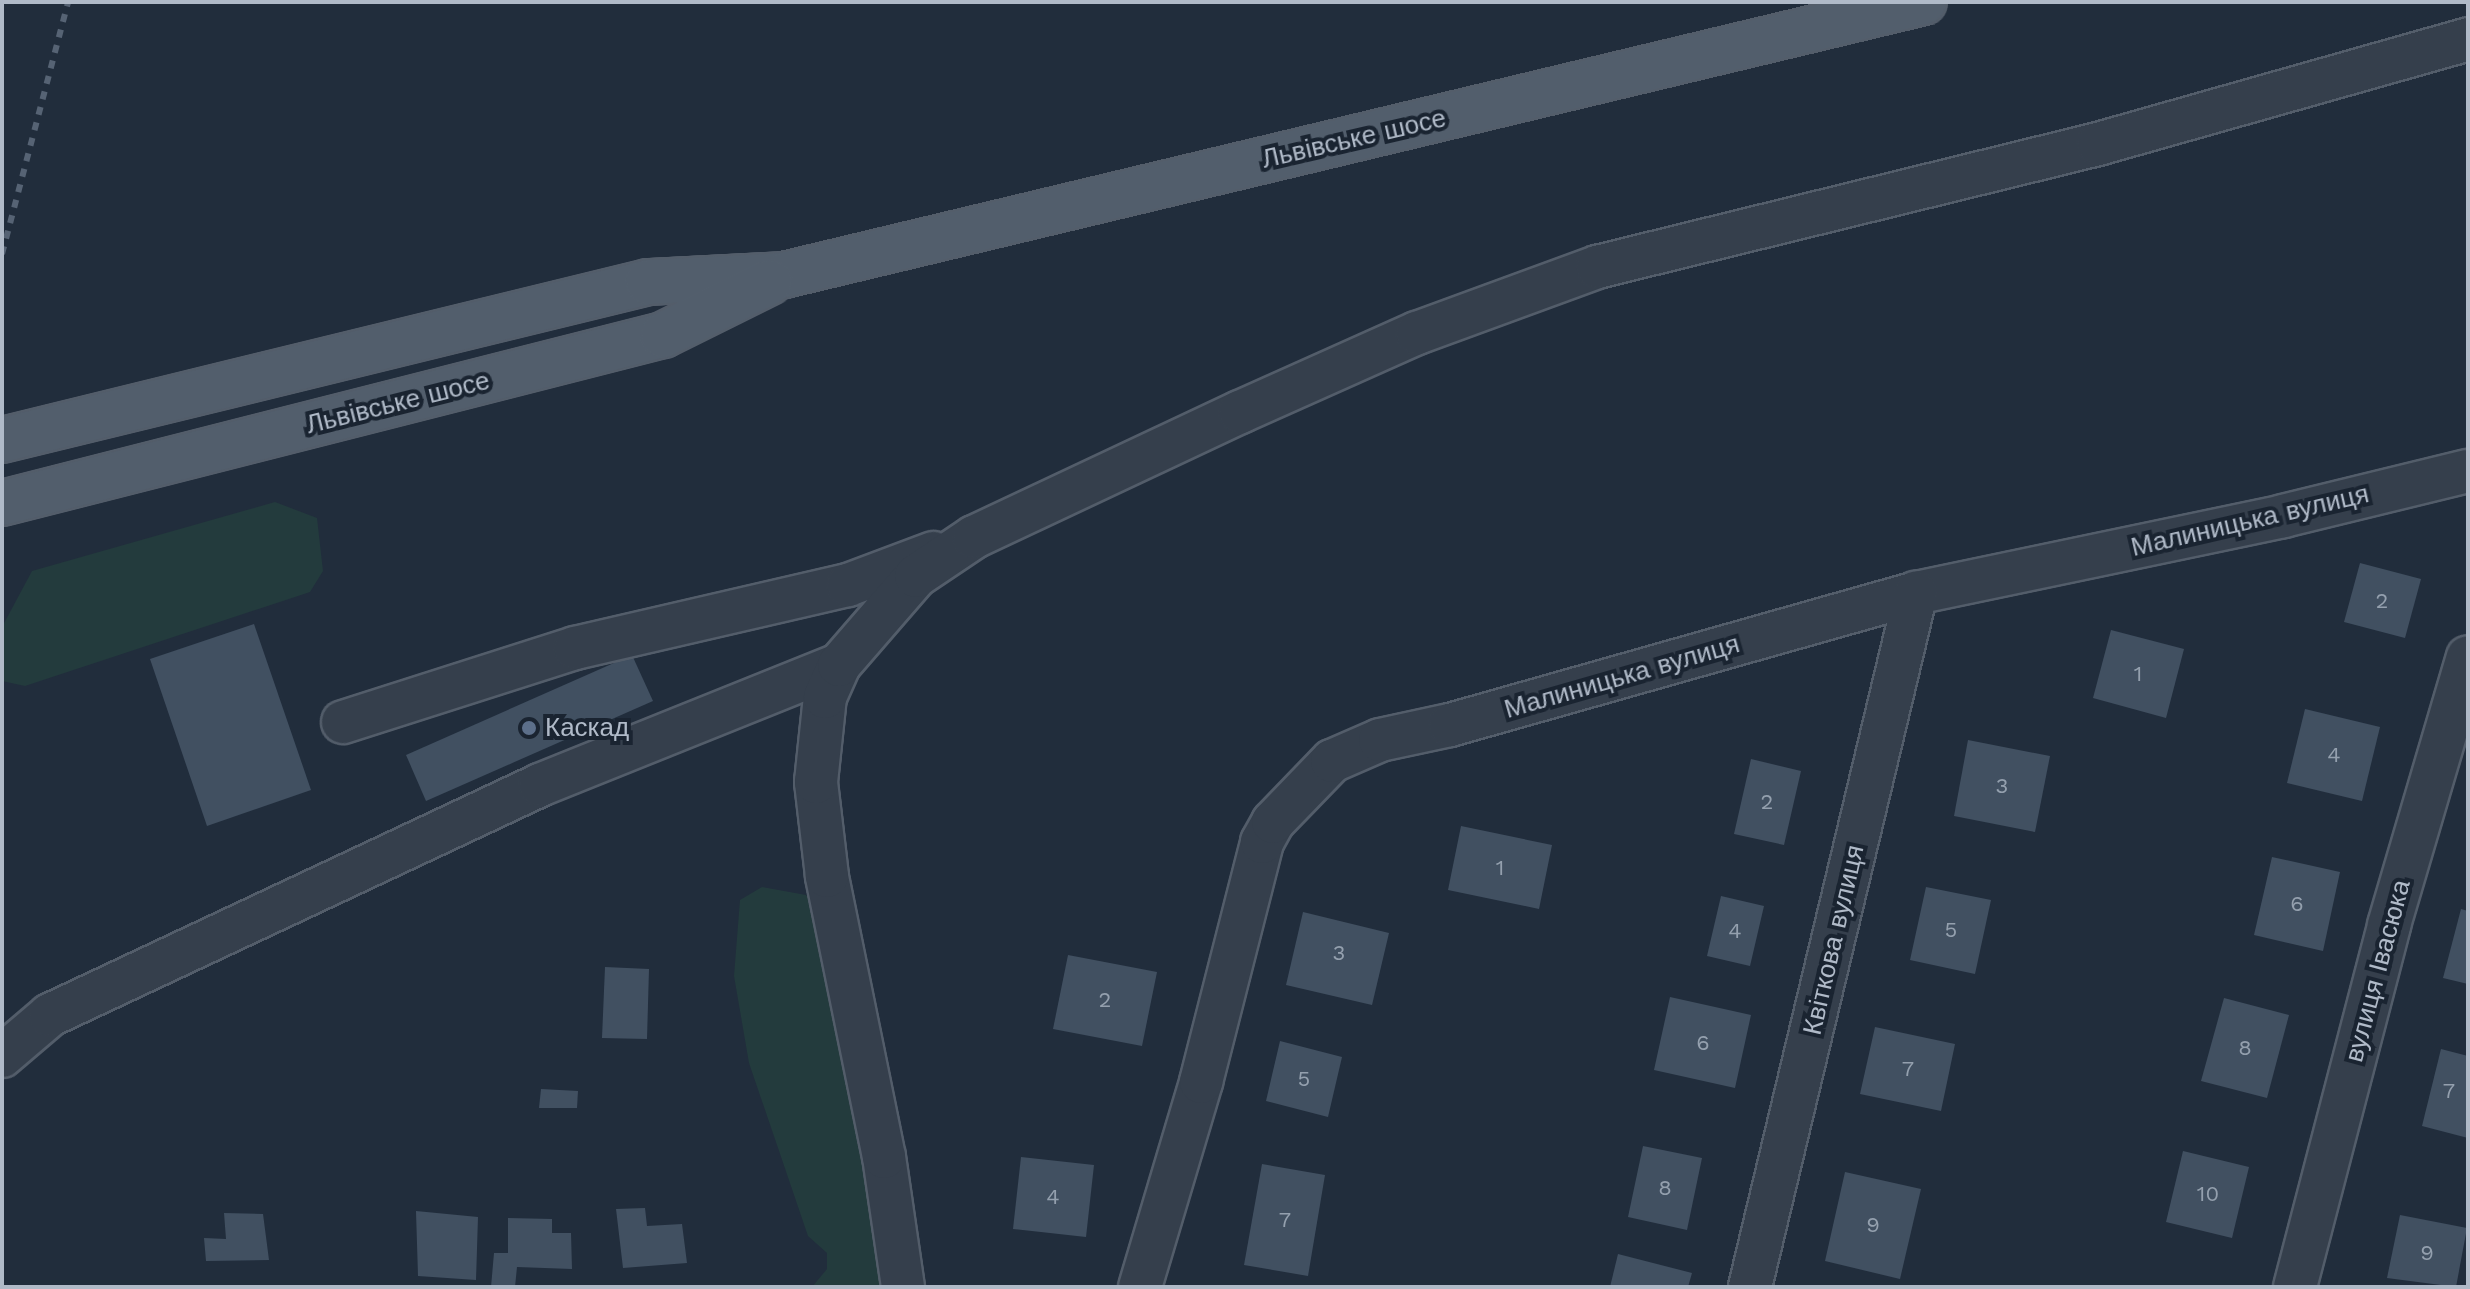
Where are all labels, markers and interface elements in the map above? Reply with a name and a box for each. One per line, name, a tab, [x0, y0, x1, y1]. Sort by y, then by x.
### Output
street label: Львівське шосе	[1259, 103, 1449, 175]
street label: Львівське шосе	[303, 365, 493, 441]
street label: Малиницька вулиця	[2128, 478, 2372, 564]
house number: 2	[2376, 588, 2388, 614]
street label: Малиницька вулиця	[1501, 629, 1743, 725]
house number: 1	[2134, 661, 2142, 687]
place label: Каскад	[545, 712, 629, 744]
marker: Каскад	[520, 719, 538, 737]
house number: 4	[2327, 742, 2341, 768]
house number: 3	[1996, 773, 2008, 799]
house number: 2	[1761, 789, 1773, 815]
street label: Квіткова вулиця	[1797, 842, 1871, 1038]
house number: 1	[1496, 855, 1504, 881]
street label: вулиця Івасюка	[2339, 876, 2417, 1066]
house number: 6	[2290, 891, 2304, 917]
house number: 5	[1945, 917, 1957, 943]
house number: 4	[1728, 918, 1742, 944]
house number: 3	[1333, 940, 1345, 966]
house number: 2	[1099, 987, 1111, 1013]
house number: 6	[1696, 1030, 1710, 1056]
house number: 8	[2238, 1035, 2252, 1061]
house number: 7	[1902, 1056, 1914, 1082]
house number: 5	[1298, 1066, 1310, 1092]
house number: 7	[2443, 1078, 2455, 1104]
house number: 8	[1658, 1175, 1672, 1201]
house number: 10	[2197, 1181, 2219, 1207]
house number: 4	[1046, 1184, 1060, 1210]
house number: 7	[1279, 1207, 1291, 1233]
house number: 9	[1866, 1212, 1880, 1238]
house number: 9	[2420, 1240, 2434, 1266]

